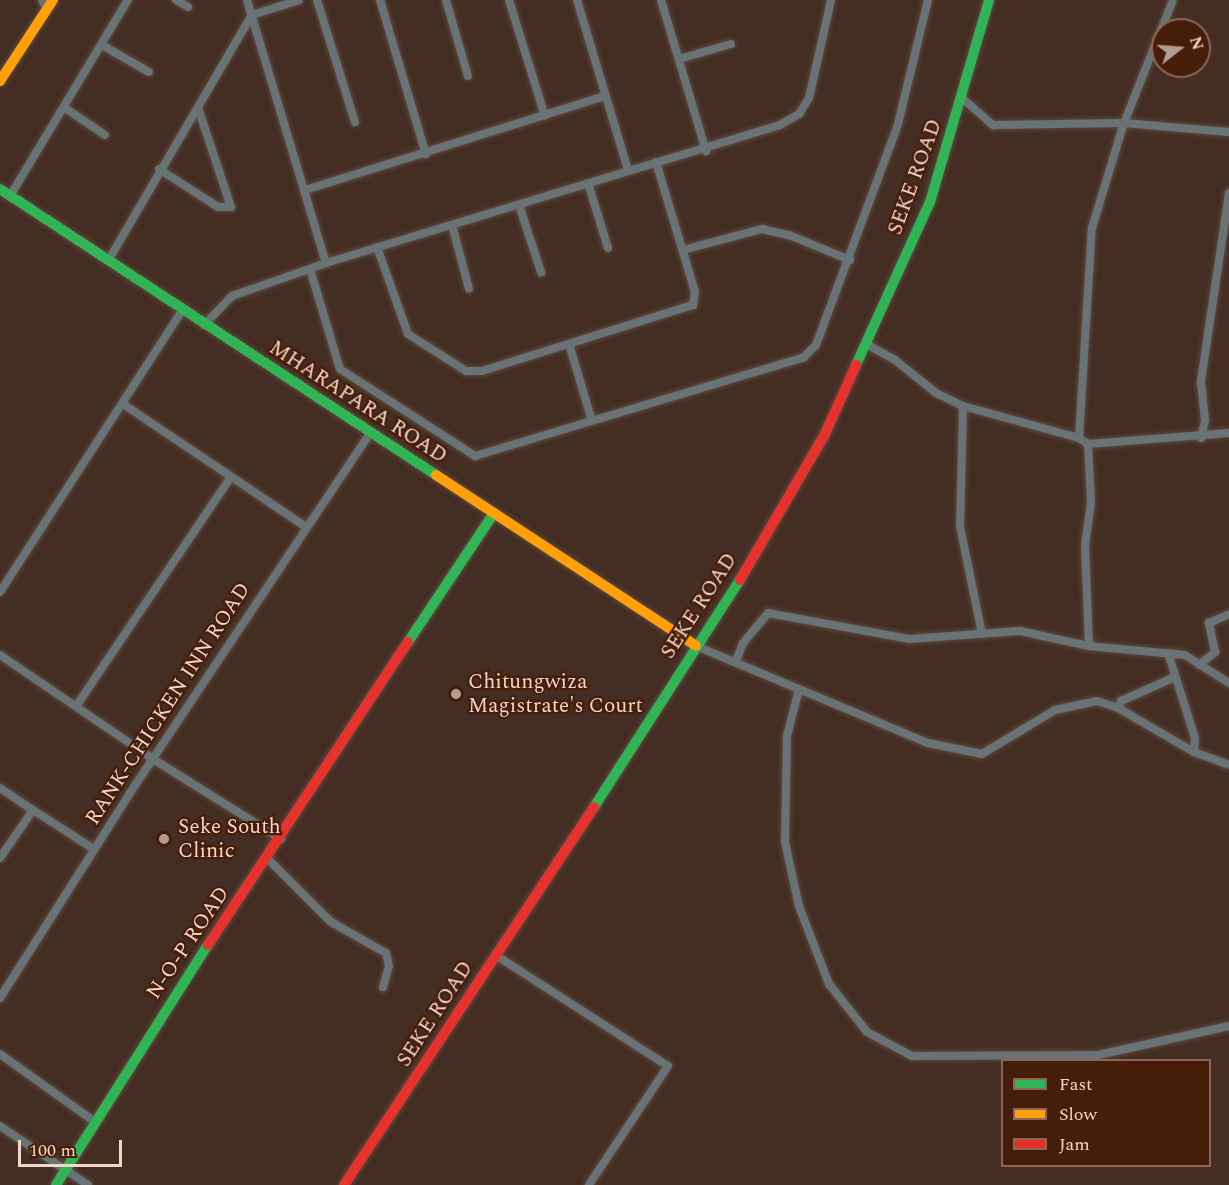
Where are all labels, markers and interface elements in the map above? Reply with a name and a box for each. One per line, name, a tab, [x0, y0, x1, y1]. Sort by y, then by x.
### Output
north arrow	[1151, 18, 1211, 78]
text: N	[1183, 34, 1210, 53]
street label: SEKE ROAD	[882, 116, 948, 238]
street label: MHARAPARA ROAD	[264, 335, 452, 469]
street label: SEKE ROAD	[655, 548, 743, 664]
street label: RANK-CHICKEN INN ROAD	[80, 578, 256, 830]
place label: Chitungwiza Magistrate's Court	[468, 669, 643, 719]
marker: Chitungwiza Magistrate's Court	[449, 687, 463, 701]
place label: Seke South Clinic	[178, 814, 281, 864]
marker: Seke South Clinic	[155, 830, 173, 848]
street label: N-O-P ROAD	[141, 882, 235, 1004]
street label: SEKE ROAD	[391, 956, 479, 1072]
legend	[1001, 1059, 1211, 1167]
text: Fast	[1059, 1071, 1092, 1098]
text: Slow	[1059, 1101, 1097, 1128]
scale bar	[21, 1128, 124, 1166]
text: Jam	[1059, 1131, 1090, 1158]
text: 100 m	[29, 1137, 76, 1164]

